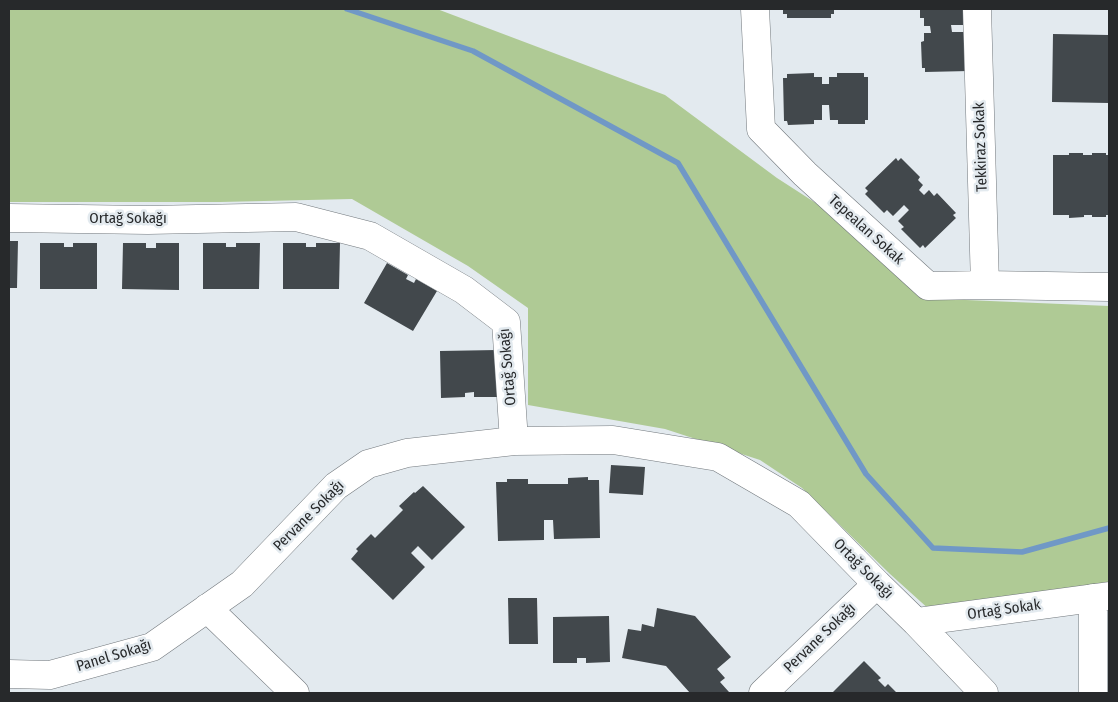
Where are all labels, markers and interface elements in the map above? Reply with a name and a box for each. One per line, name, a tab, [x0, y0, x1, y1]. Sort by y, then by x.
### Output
street label: Tekkiraz Sokak	[970, 102, 992, 192]
street label: Tepealan Sokak	[825, 191, 907, 269]
street label: Ortağ Sokağı	[89, 210, 167, 228]
street label: Ortağ Sokağı	[496, 328, 520, 406]
street label: Pervane Sokağı	[270, 477, 348, 555]
street label: Ortağ Sokağı	[829, 535, 897, 603]
street label: Ortağ Sokak	[966, 596, 1042, 624]
street label: Pervane Sokağı	[780, 599, 860, 677]
street label: Panel Sokağı	[74, 636, 154, 676]

